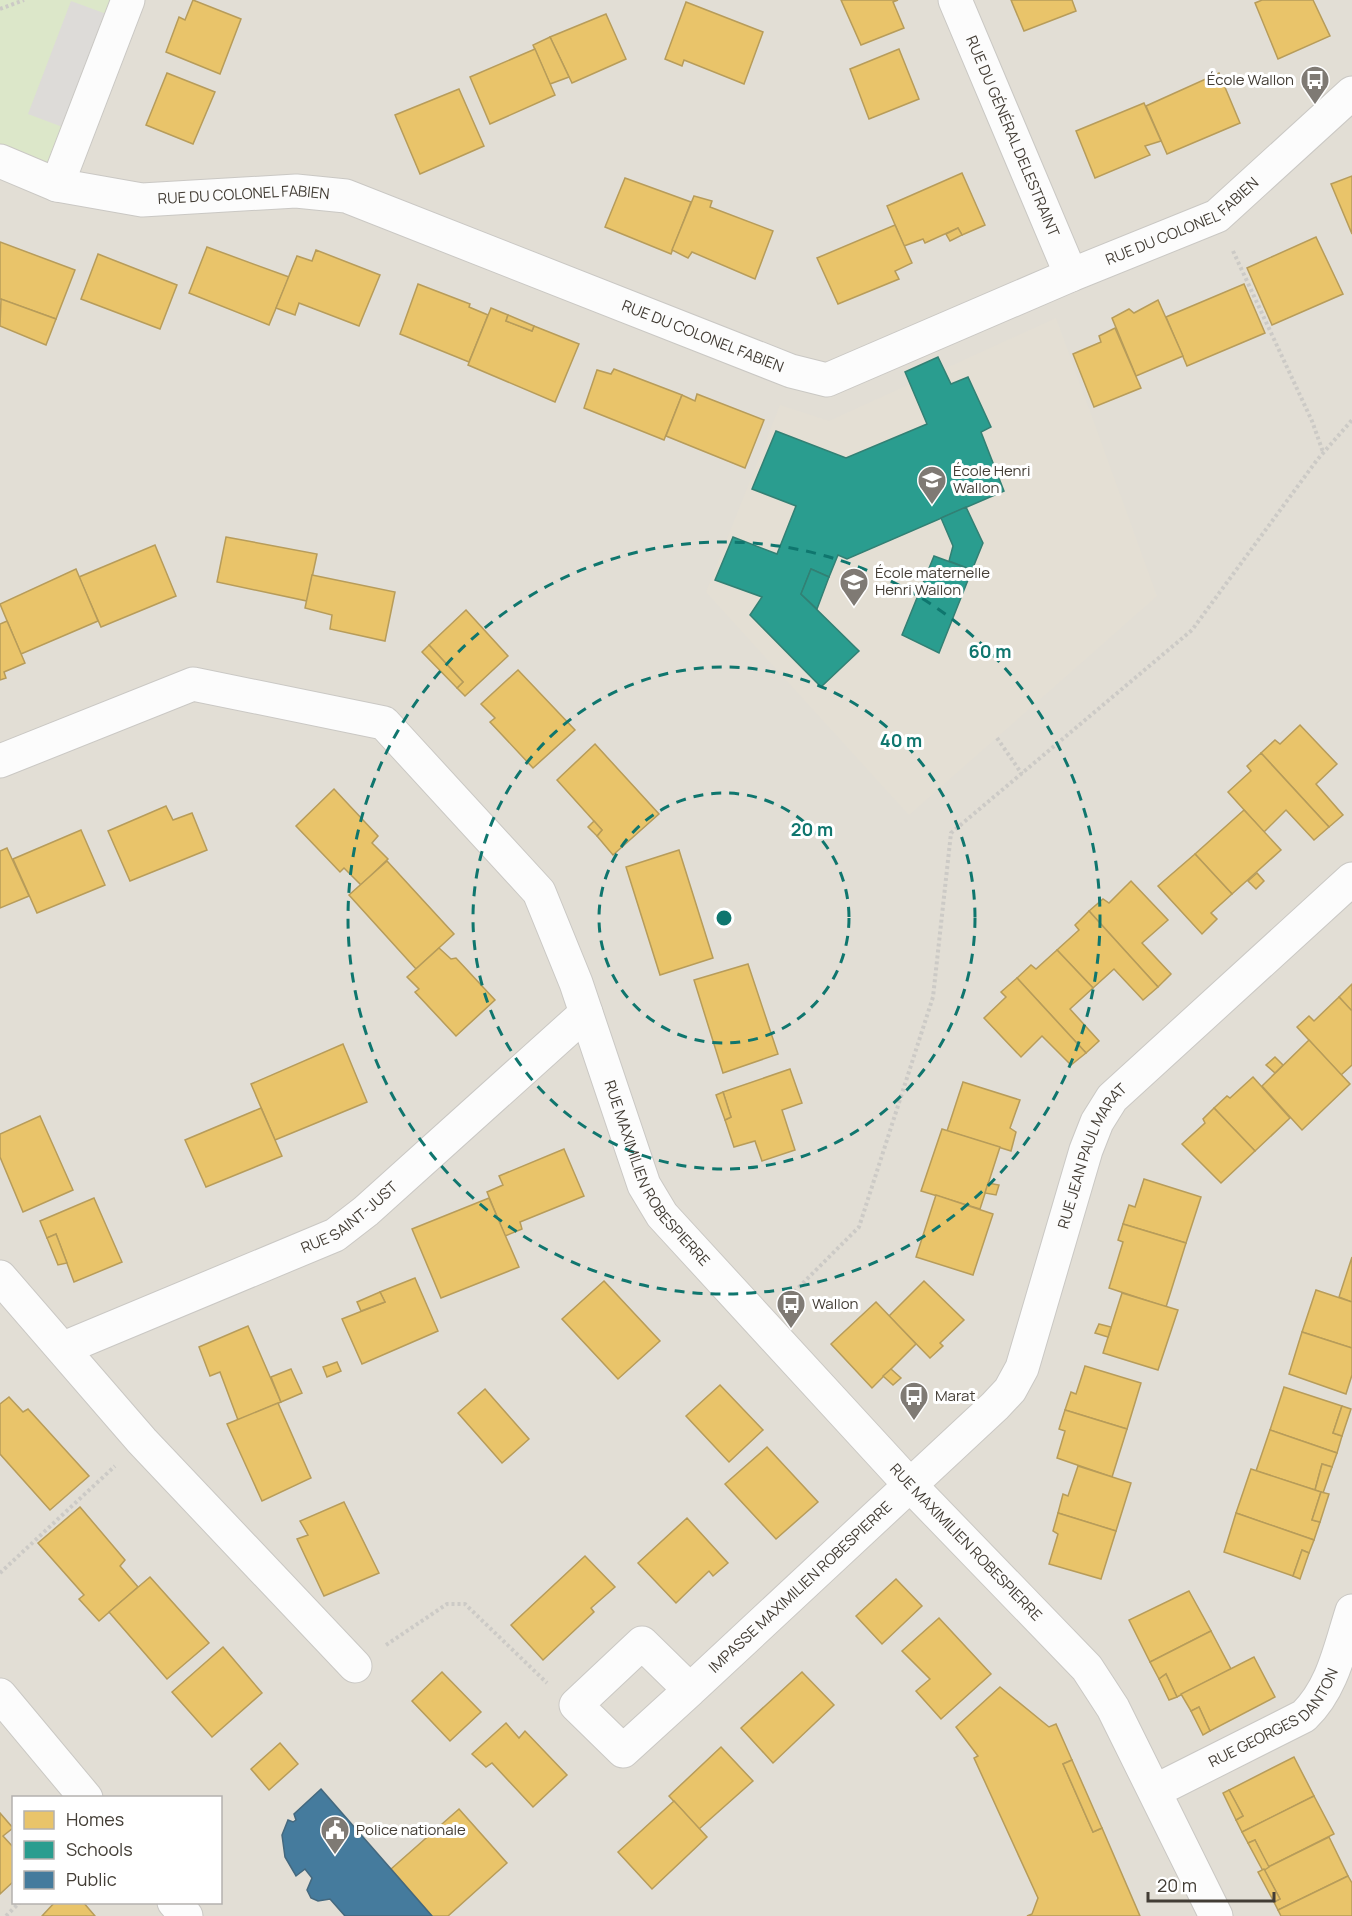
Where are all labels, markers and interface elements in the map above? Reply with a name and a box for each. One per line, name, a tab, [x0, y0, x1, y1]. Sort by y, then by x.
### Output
street label: RUE DU GÉNÉRAL DELESTRAINT	[961, 32, 1065, 240]
bus stop icon: École Wallon	[1299, 64, 1331, 106]
place label: École Wallon	[1207, 69, 1294, 90]
street label: RUE DU COLONEL FABIEN	[1102, 172, 1263, 270]
street label: RUE DU COLONEL FABIEN	[157, 180, 331, 209]
street label: RUE DU COLONEL FABIEN	[619, 295, 787, 377]
place label: École Henri Wallon	[953, 460, 1030, 498]
school or university icon: École Henri Wallon	[916, 464, 948, 506]
place label: École maternelle Henri Wallon	[875, 562, 990, 600]
school or university icon: École maternelle Henri Wallon	[838, 566, 870, 608]
text: 60 m	[969, 639, 1011, 663]
text: 40 m	[880, 728, 922, 752]
text: 20 m	[791, 817, 833, 841]
centre of rings	[714, 908, 734, 928]
street label: RUE MAXIMILIEN ROBESPIERRE	[599, 1077, 715, 1270]
street label: RUE JEAN PAUL MARAT	[1052, 1078, 1131, 1231]
street label: RUE SAINT-JUST	[298, 1176, 402, 1258]
bus stop icon: Wallon	[775, 1288, 807, 1330]
place label: Wallon	[812, 1293, 859, 1314]
bus stop icon: Marat	[898, 1380, 930, 1422]
place label: Marat	[935, 1385, 975, 1406]
street label: RUE MAXIMILIEN ROBESPIERRE	[885, 1459, 1047, 1625]
street label: IMPASSE MAXIMILIEN ROBESPIERRE	[704, 1496, 896, 1677]
street label: RUE GEORGES DANTON	[1205, 1665, 1343, 1772]
legend	[12, 1796, 222, 1904]
text: Homes	[66, 1807, 124, 1831]
public building icon: Police nationale	[319, 1814, 351, 1856]
place label: Police nationale	[356, 1819, 466, 1840]
text: Schools	[66, 1837, 133, 1861]
scale bar	[1148, 1865, 1274, 1903]
text: Public	[66, 1867, 117, 1891]
text: 20 m	[1157, 1873, 1197, 1897]

